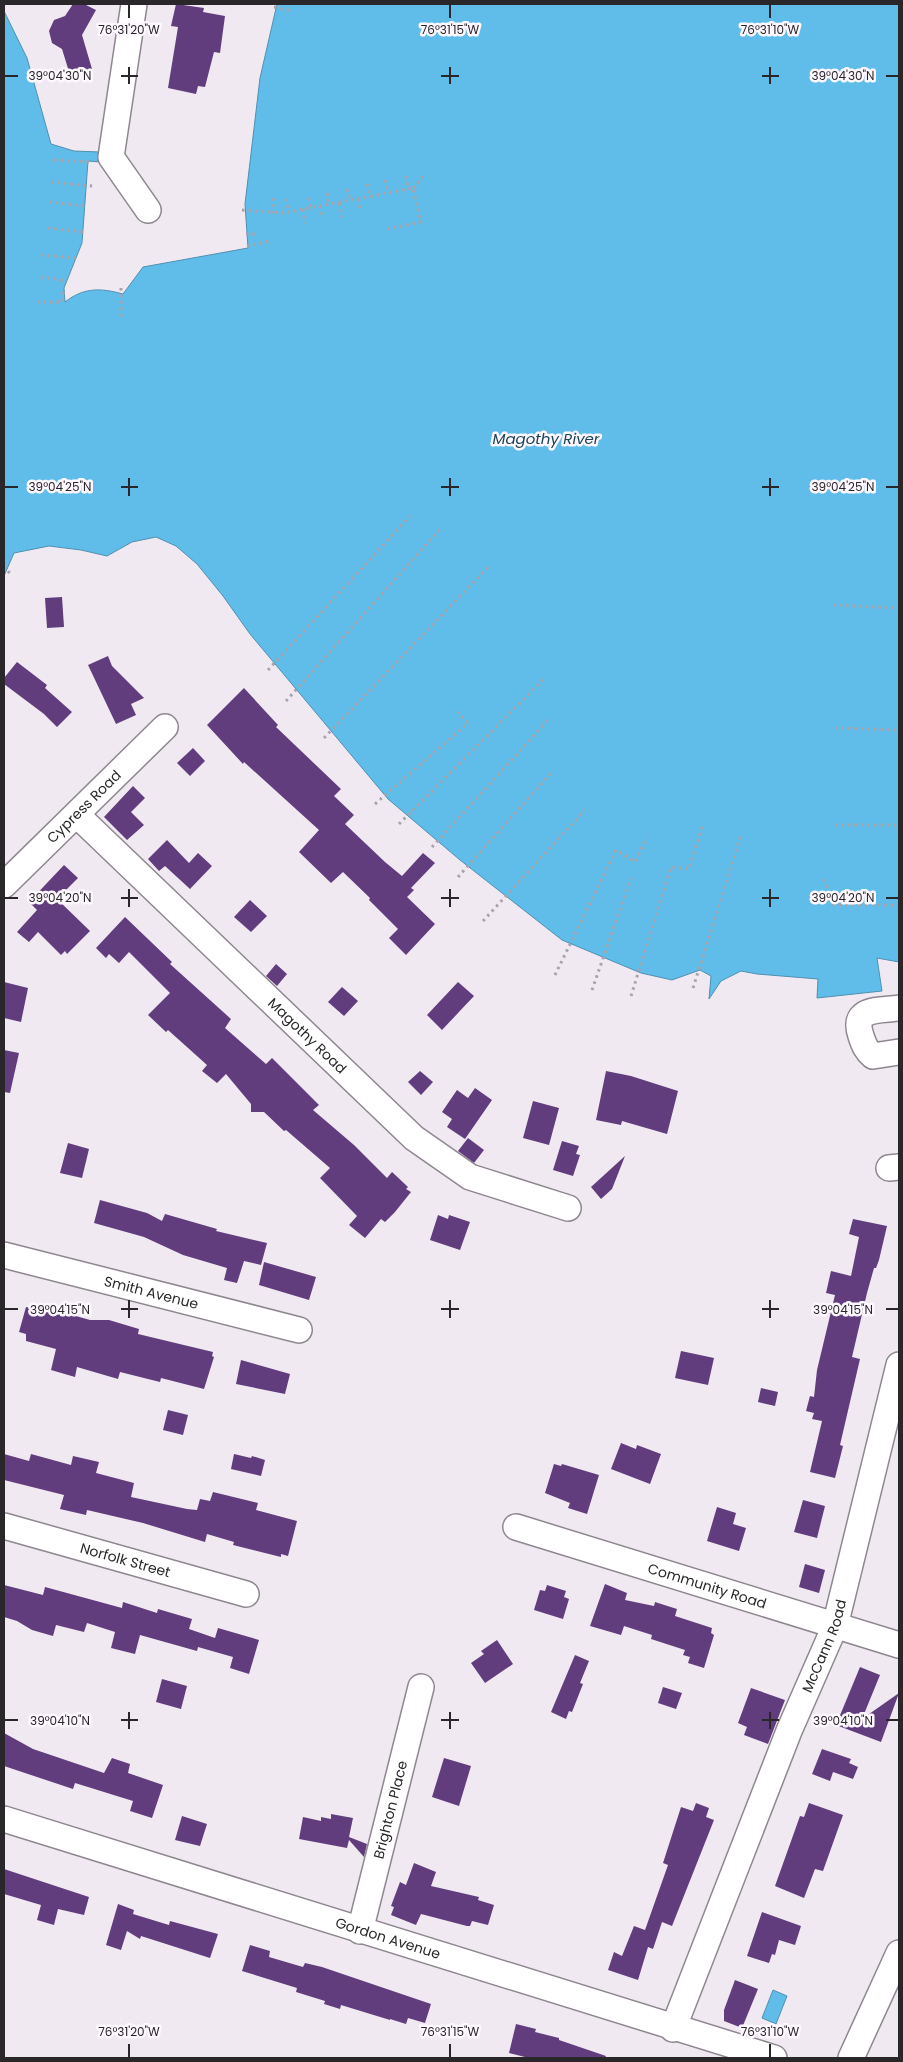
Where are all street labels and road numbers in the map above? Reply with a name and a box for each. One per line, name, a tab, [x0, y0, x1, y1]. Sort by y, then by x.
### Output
street label: Cypress Road	[42, 765, 126, 848]
street label: Magothy Road	[264, 993, 351, 1078]
street label: Smith Avenue	[102, 1271, 201, 1314]
street label: Norfolk Street	[78, 1538, 173, 1582]
street label: Community Road	[645, 1558, 769, 1614]
street label: McCann Road	[797, 1597, 851, 1696]
street label: Brighton Place	[368, 1758, 412, 1861]
street label: Gordon Avenue	[333, 1912, 443, 1964]

